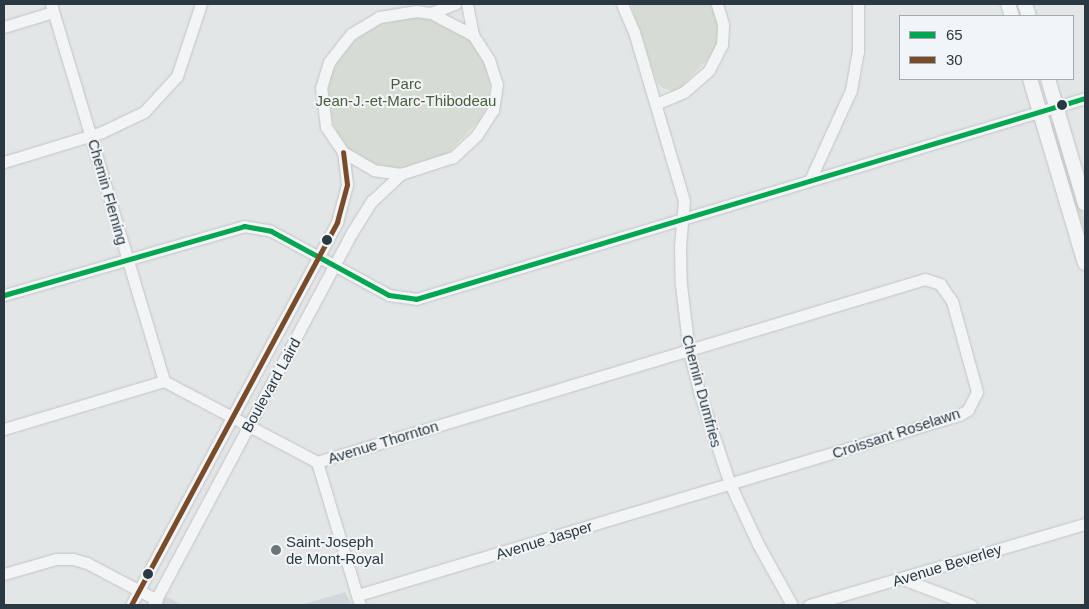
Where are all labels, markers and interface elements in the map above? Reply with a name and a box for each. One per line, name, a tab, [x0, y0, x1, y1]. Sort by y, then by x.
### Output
legend	[899, 15, 1074, 80]
text: 65	[946, 26, 963, 43]
text: 30	[946, 51, 963, 68]
park label: Parc Jean-J.-et-Marc-Thibodeau	[316, 74, 496, 109]
unlabelled marker	[1057, 100, 1067, 110]
street label: Chemin Fleming	[84, 137, 132, 247]
unlabelled marker	[322, 235, 332, 245]
street label: Chemin Dumfries	[678, 333, 726, 449]
street label: Boulevard Laird	[238, 335, 304, 435]
street label: Croissant Roselawn	[830, 404, 962, 462]
street label: Avenue Thornton	[325, 417, 441, 467]
street label: Avenue Jasper	[494, 517, 594, 563]
place label: Saint-Joseph de Mont-Royal	[286, 532, 384, 567]
street label: Avenue Beverley	[890, 540, 1004, 590]
marker: Saint-Joseph de Mont-Royal	[270, 544, 282, 556]
unlabelled marker	[143, 569, 153, 579]

